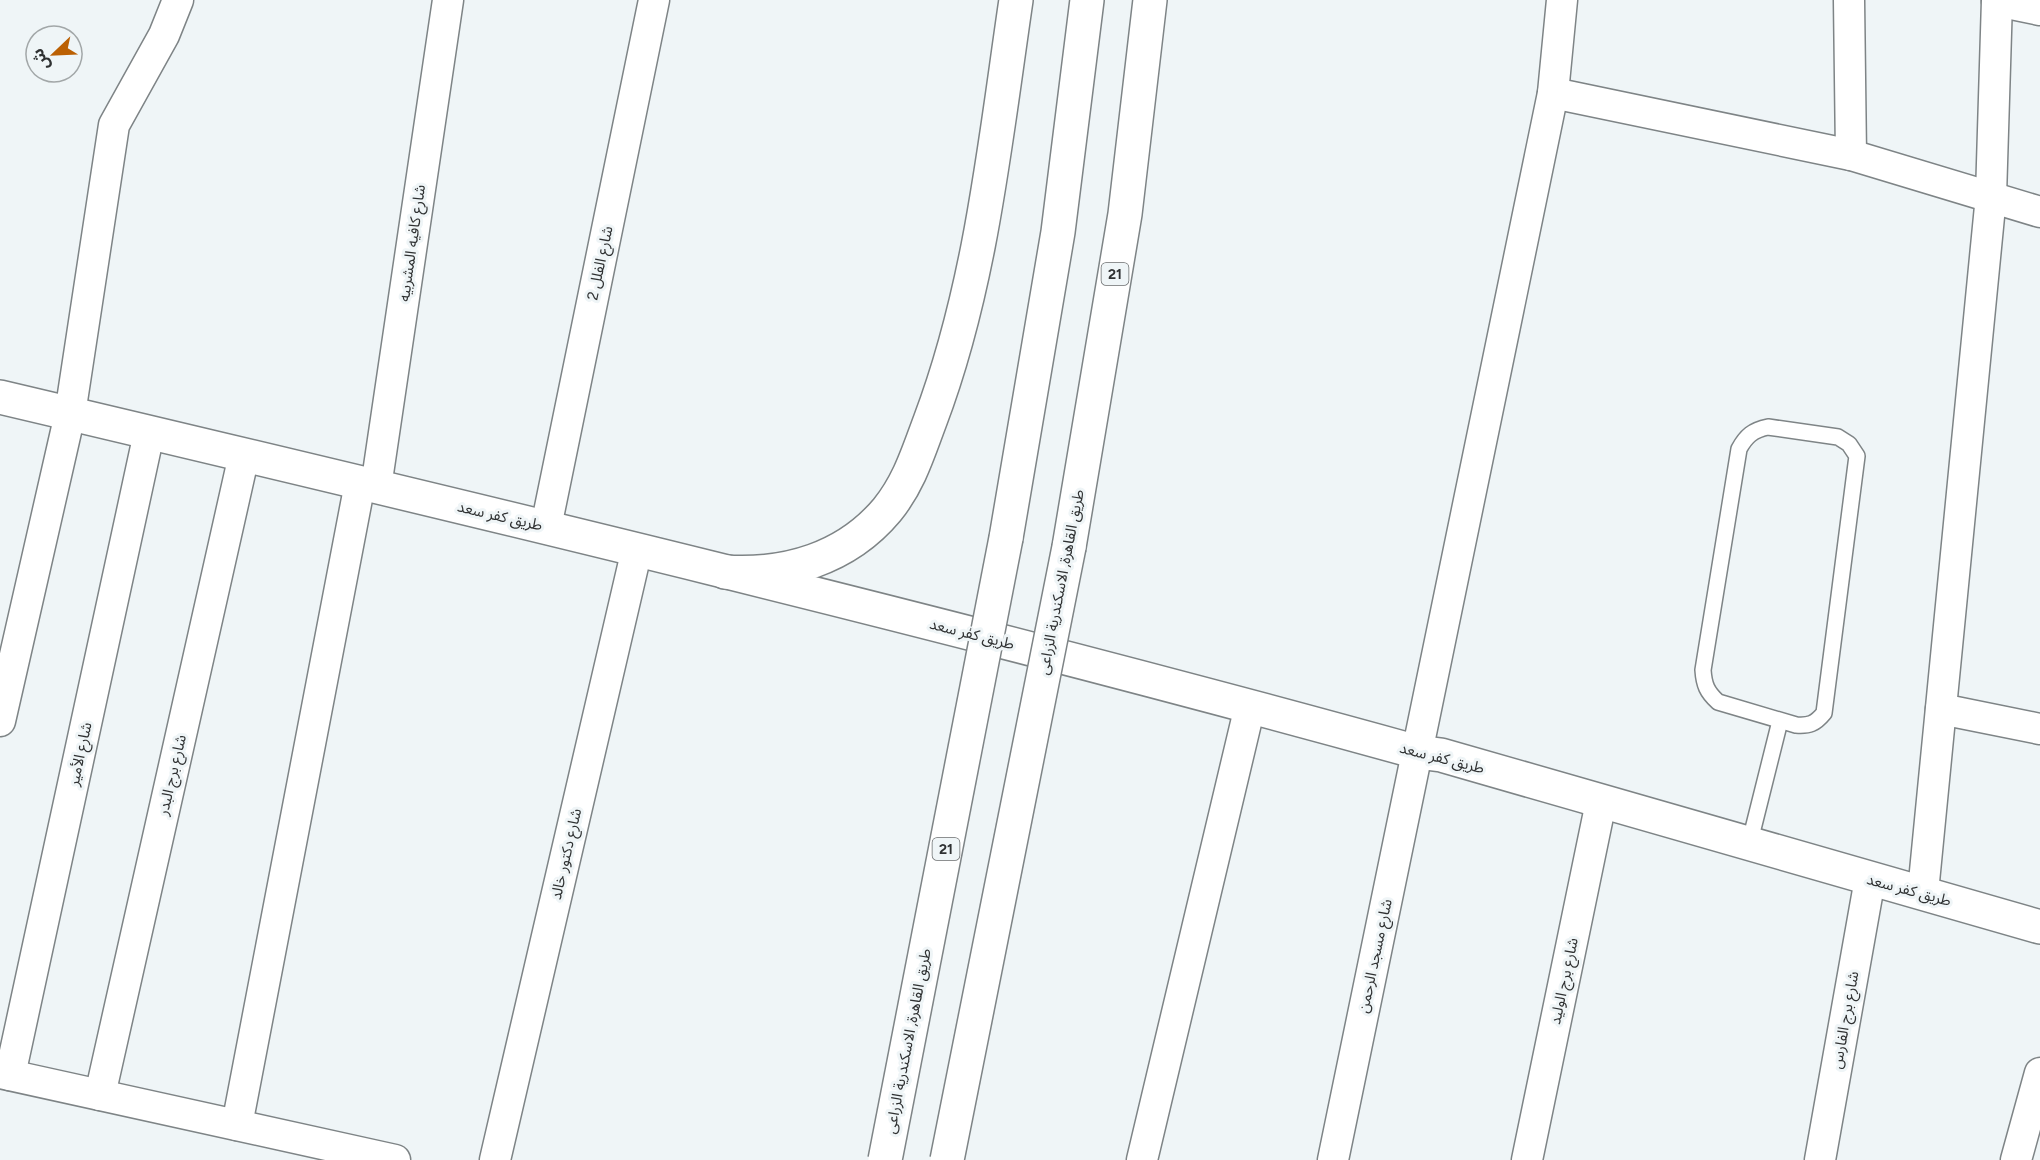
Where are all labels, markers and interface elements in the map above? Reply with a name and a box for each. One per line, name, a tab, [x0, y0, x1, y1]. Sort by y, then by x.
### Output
north arrow	[24, 24, 84, 84]
text: ش	[28, 46, 54, 73]
street label: شارع كافيه المشربيه	[395, 183, 432, 303]
street label: شارع الفلل 2	[583, 224, 620, 302]
road number: 21	[1102, 263, 1128, 285]
street label: طريق القاهرة, الاسكندرية الزراعى	[1034, 488, 1089, 676]
street label: طريق كفر سعد	[455, 497, 544, 536]
street label: طريق كفر سعد	[927, 615, 1016, 654]
street label: شارع الأمير	[64, 720, 99, 789]
street label: شارع برج البدر	[154, 733, 193, 819]
street label: طريق كفر سعد	[1397, 739, 1486, 778]
street label: شارع دكتور خالد	[547, 806, 588, 902]
road number: 21	[932, 838, 960, 860]
street label: طريق كفر سعد	[1865, 870, 1953, 911]
street label: شارع مسجد الرحمن	[1354, 897, 1399, 1015]
street label: شارع برج الوليد	[1546, 936, 1585, 1027]
street label: طريق القاهرة, الاسكندرية الزراعى	[881, 947, 936, 1135]
street label: شارع برج الفارس	[1828, 970, 1865, 1071]

